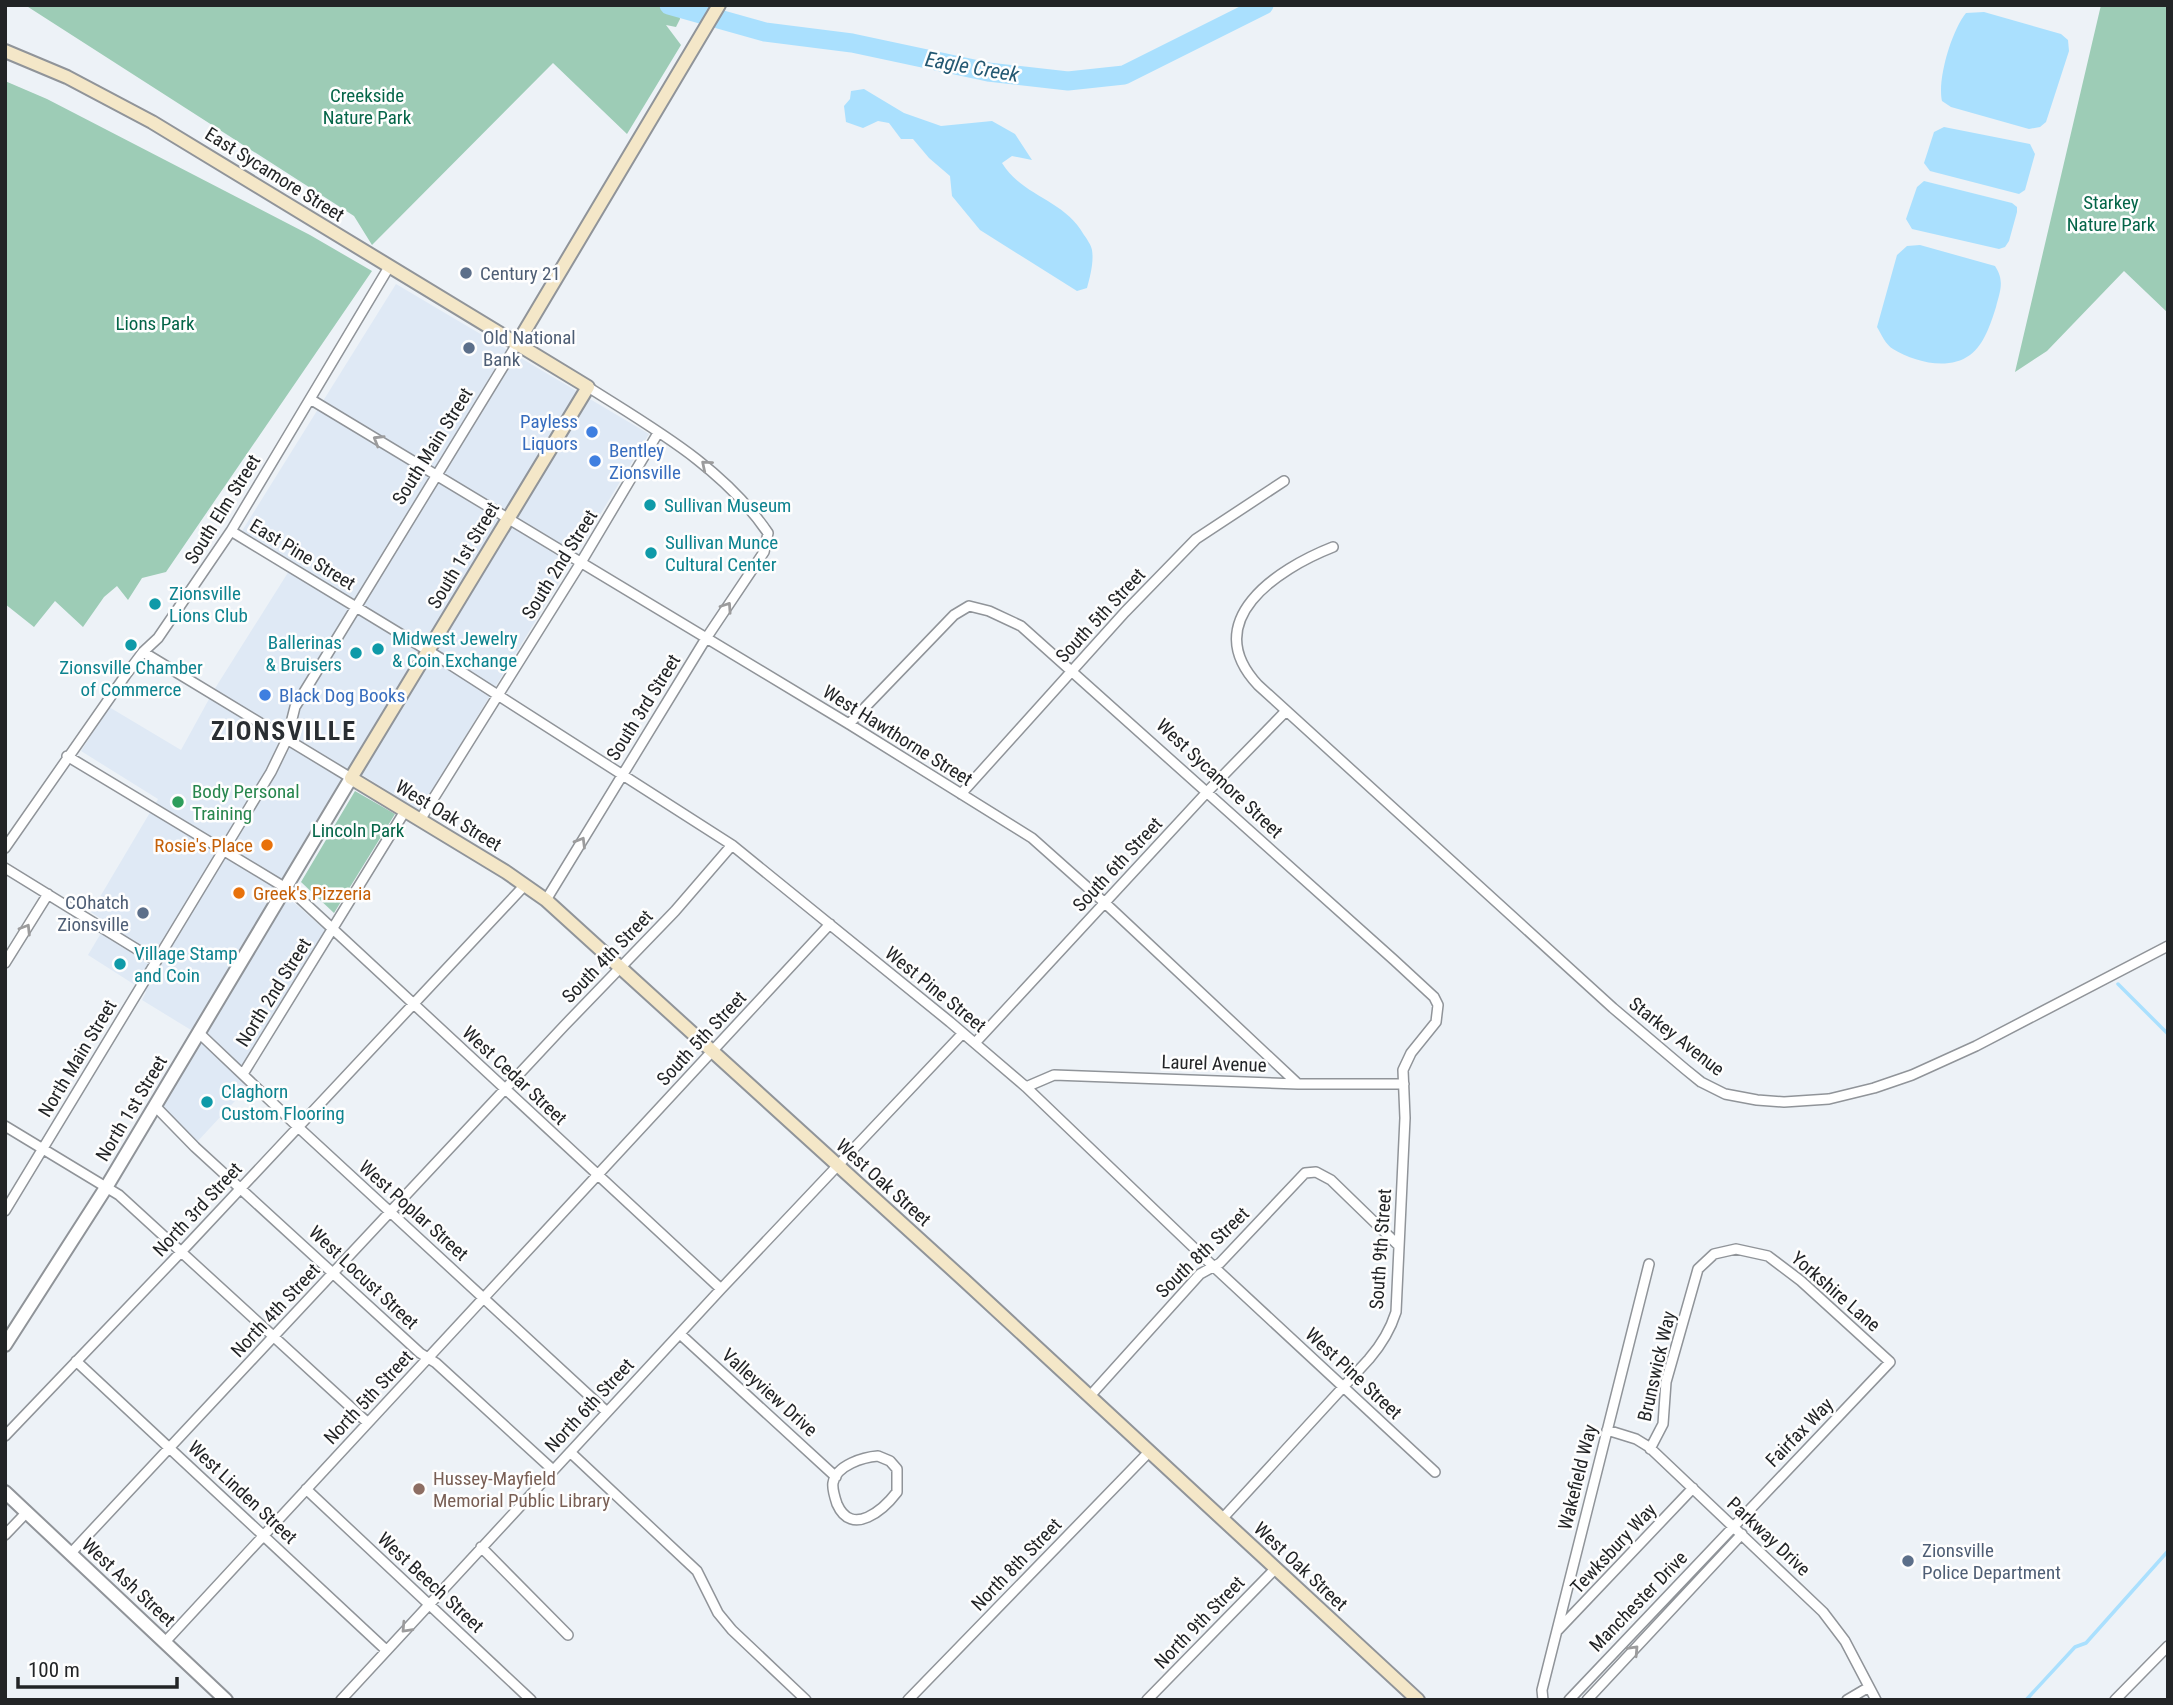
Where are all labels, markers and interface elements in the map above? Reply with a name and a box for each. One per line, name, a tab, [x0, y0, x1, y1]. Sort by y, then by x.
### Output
water label: Eagle Creek	[923, 47, 1022, 87]
park label: Creekside Nature Park	[323, 84, 412, 129]
street label: East Sycamore Street	[201, 122, 349, 227]
park label: Starkey Nature Park	[2067, 191, 2156, 236]
place label: Century 21	[480, 262, 561, 285]
marker: Century 21	[458, 265, 474, 281]
park label: Lions Park	[115, 312, 195, 335]
place label: Old National Bank	[483, 326, 576, 371]
marker: Old National Bank	[461, 340, 477, 356]
street label: South Main Street	[387, 384, 478, 509]
place label: Payless Liquors	[520, 410, 578, 455]
marker: Payless Liquors	[584, 424, 600, 440]
one-way arrow	[372, 436, 385, 449]
place label: Bentley Zionsville	[609, 439, 681, 484]
street label: South Elm Street	[180, 450, 265, 568]
marker: Bentley Zionsville	[587, 453, 603, 469]
one-way arrow	[701, 461, 713, 474]
place label: Sullivan Museum	[664, 494, 791, 517]
marker: Sullivan Museum	[642, 497, 658, 513]
street label: South 1st Street	[423, 498, 504, 613]
street label: South 2nd Street	[517, 505, 602, 623]
street label: East Pine Street	[246, 514, 360, 595]
place label: Sullivan Munce Cultural Center	[665, 531, 778, 576]
marker: Sullivan Munce Cultural Center	[643, 545, 659, 561]
street label: South 5th Street	[1051, 563, 1150, 667]
place label: Zionsville Lions Club	[169, 582, 248, 627]
marker: Zionsville Lions Club	[147, 596, 163, 612]
one-way arrow	[719, 602, 731, 615]
place label: Midwest Jewelry & Coin Exchange	[392, 627, 518, 672]
place label: Ballerinas & Bruisers	[266, 631, 342, 676]
marker: Zionsville Chamber of Commerce	[123, 637, 139, 653]
marker: Midwest Jewelry & Coin Exchange	[370, 641, 386, 657]
marker: Ballerinas & Bruisers	[348, 645, 364, 661]
street label: South 3rd Street	[602, 650, 685, 765]
place label: Zionsville Chamber of Commerce	[59, 656, 203, 701]
street label: West Hawthorne Street	[819, 680, 977, 791]
place label: Black Dog Books	[279, 684, 405, 707]
marker: Black Dog Books	[257, 687, 273, 703]
street label: West Sycamore Street	[1152, 714, 1288, 843]
district label: ZIONSVILLE	[211, 716, 357, 746]
street label: West Oak Street	[392, 775, 506, 856]
place label: Body Personal Training	[192, 780, 300, 825]
marker: Body Personal Training	[170, 794, 186, 810]
street label: South 6th Street	[1068, 812, 1167, 916]
park label: Lincoln Park	[312, 819, 405, 842]
place label: Rosie's Place	[154, 834, 253, 857]
one-way arrow	[573, 836, 586, 849]
marker: Rosie's Place	[259, 837, 275, 853]
place label: Greek's Pizzeria	[253, 882, 371, 905]
marker: Greek's Pizzeria	[231, 885, 247, 901]
place label: COhatch Zionsville	[57, 891, 129, 936]
marker: COhatch Zionsville	[135, 905, 151, 921]
street label: South 4th Street	[557, 905, 658, 1008]
one-way arrow	[18, 923, 31, 936]
street label: North 2nd Street	[231, 934, 316, 1051]
place label: Village Stamp and Coin	[134, 942, 238, 987]
street label: West Pine Street	[880, 942, 991, 1037]
marker: Village Stamp and Coin	[112, 956, 128, 972]
street label: South 5th Street	[652, 986, 751, 1090]
street label: Starkey Avenue	[1624, 992, 1729, 1081]
street label: North Main Street	[33, 995, 121, 1121]
street label: West Cedar Street	[458, 1021, 572, 1130]
street label: Laurel Avenue	[1161, 1050, 1267, 1077]
street label: North 1st Street	[91, 1051, 172, 1165]
place label: Claghorn Custom Flooring	[221, 1080, 345, 1125]
marker: Claghorn Custom Flooring	[199, 1094, 215, 1110]
street label: West Oak Street	[831, 1134, 936, 1231]
street label: West Poplar Street	[354, 1155, 473, 1265]
street label: North 3rd Street	[148, 1158, 247, 1261]
street label: South 9th Street	[1365, 1188, 1396, 1310]
street label: South 8th Street	[1151, 1202, 1254, 1303]
street label: West Locust Street	[304, 1221, 423, 1334]
street label: Yorkshire Lane	[1786, 1246, 1885, 1336]
street label: North 4th Street	[226, 1259, 325, 1362]
street label: Brunswick Way	[1633, 1309, 1680, 1424]
street label: West Pine Street	[1301, 1323, 1407, 1424]
street label: Valleyview Drive	[717, 1343, 822, 1441]
street label: North 5th Street	[319, 1346, 418, 1449]
street label: North 6th Street	[540, 1354, 639, 1457]
street label: Fairfax Way	[1761, 1393, 1838, 1472]
street label: Wakefield Way	[1553, 1422, 1602, 1532]
street label: West Linden Street	[183, 1436, 302, 1549]
place label: Hussey-Mayfield Memorial Public Library	[433, 1467, 610, 1512]
marker: Hussey-Mayfield Memorial Public Library	[411, 1481, 427, 1497]
street label: Parkway Drive	[1722, 1492, 1815, 1581]
street label: Tewksbury Way	[1566, 1498, 1661, 1598]
street label: North 8th Street	[966, 1513, 1066, 1615]
street label: West Oak Street	[1249, 1517, 1352, 1616]
street label: West Beech Street	[373, 1527, 489, 1637]
street label: West Ash Street	[77, 1533, 180, 1631]
place label: Zionsville Police Department	[1922, 1539, 2061, 1584]
street label: Manchester Drive	[1585, 1546, 1692, 1656]
marker: Zionsville Police Department	[1900, 1553, 1916, 1569]
street label: North 9th Street	[1149, 1571, 1249, 1673]
one-way arrow	[402, 1620, 414, 1633]
one-way arrow	[1625, 1645, 1638, 1658]
scale bar	[18, 1646, 177, 1690]
text: 100 m	[28, 1658, 80, 1682]

